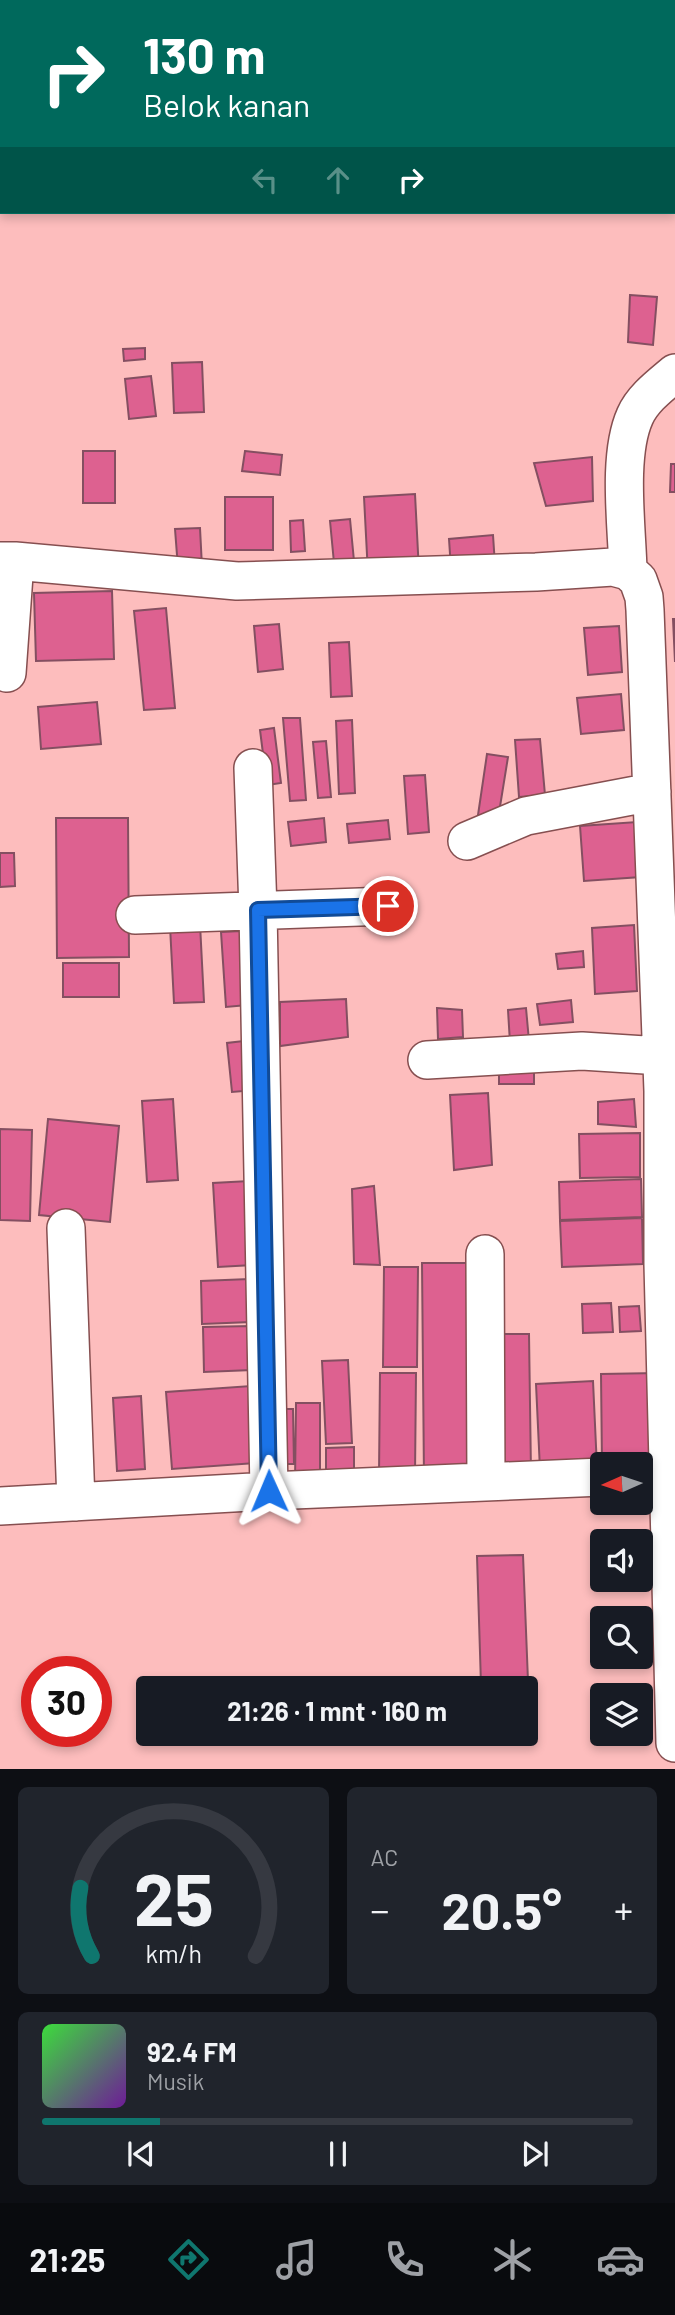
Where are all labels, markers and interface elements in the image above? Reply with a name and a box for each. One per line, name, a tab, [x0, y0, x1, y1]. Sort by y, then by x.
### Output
text: 130 m	[143, 25, 265, 84]
icon: right	[28, 28, 119, 119]
text: Belok kanan	[143, 85, 310, 123]
icon: left	[246, 161, 284, 199]
icon: ahead	[319, 161, 357, 199]
icon: right	[392, 161, 430, 199]
pin	[358, 876, 418, 936]
icon: arrive	[369, 887, 407, 925]
north arrow	[590, 1452, 653, 1516]
map controls	[590, 1452, 653, 1746]
position arrow	[232, 1454, 306, 1528]
button: sound	[590, 1529, 653, 1592]
button: search	[590, 1606, 653, 1669]
speed limit sign: 30	[21, 1656, 112, 1747]
button: layers	[590, 1683, 653, 1746]
text: 21:26 · 1 mnt · 160 m	[227, 1695, 447, 1726]
text: AC	[371, 1843, 398, 1871]
text: 25	[133, 1854, 213, 1942]
text: 20.5°	[442, 1878, 562, 1940]
text: −	[371, 1886, 390, 1932]
text: +	[614, 1886, 633, 1932]
text: km/h	[145, 1938, 202, 1968]
text: 92.4 FM	[147, 2036, 236, 2067]
text: Musik	[147, 2067, 204, 2095]
icon: previous	[122, 2135, 160, 2173]
icon: pause	[319, 2135, 357, 2173]
icon: next	[516, 2135, 554, 2173]
icon: directions	[164, 2235, 213, 2284]
icon: music	[272, 2235, 321, 2284]
icon: phone	[380, 2235, 429, 2284]
icon: climate	[488, 2235, 537, 2284]
icon: car	[596, 2235, 645, 2284]
text: 21:25	[30, 2240, 105, 2278]

